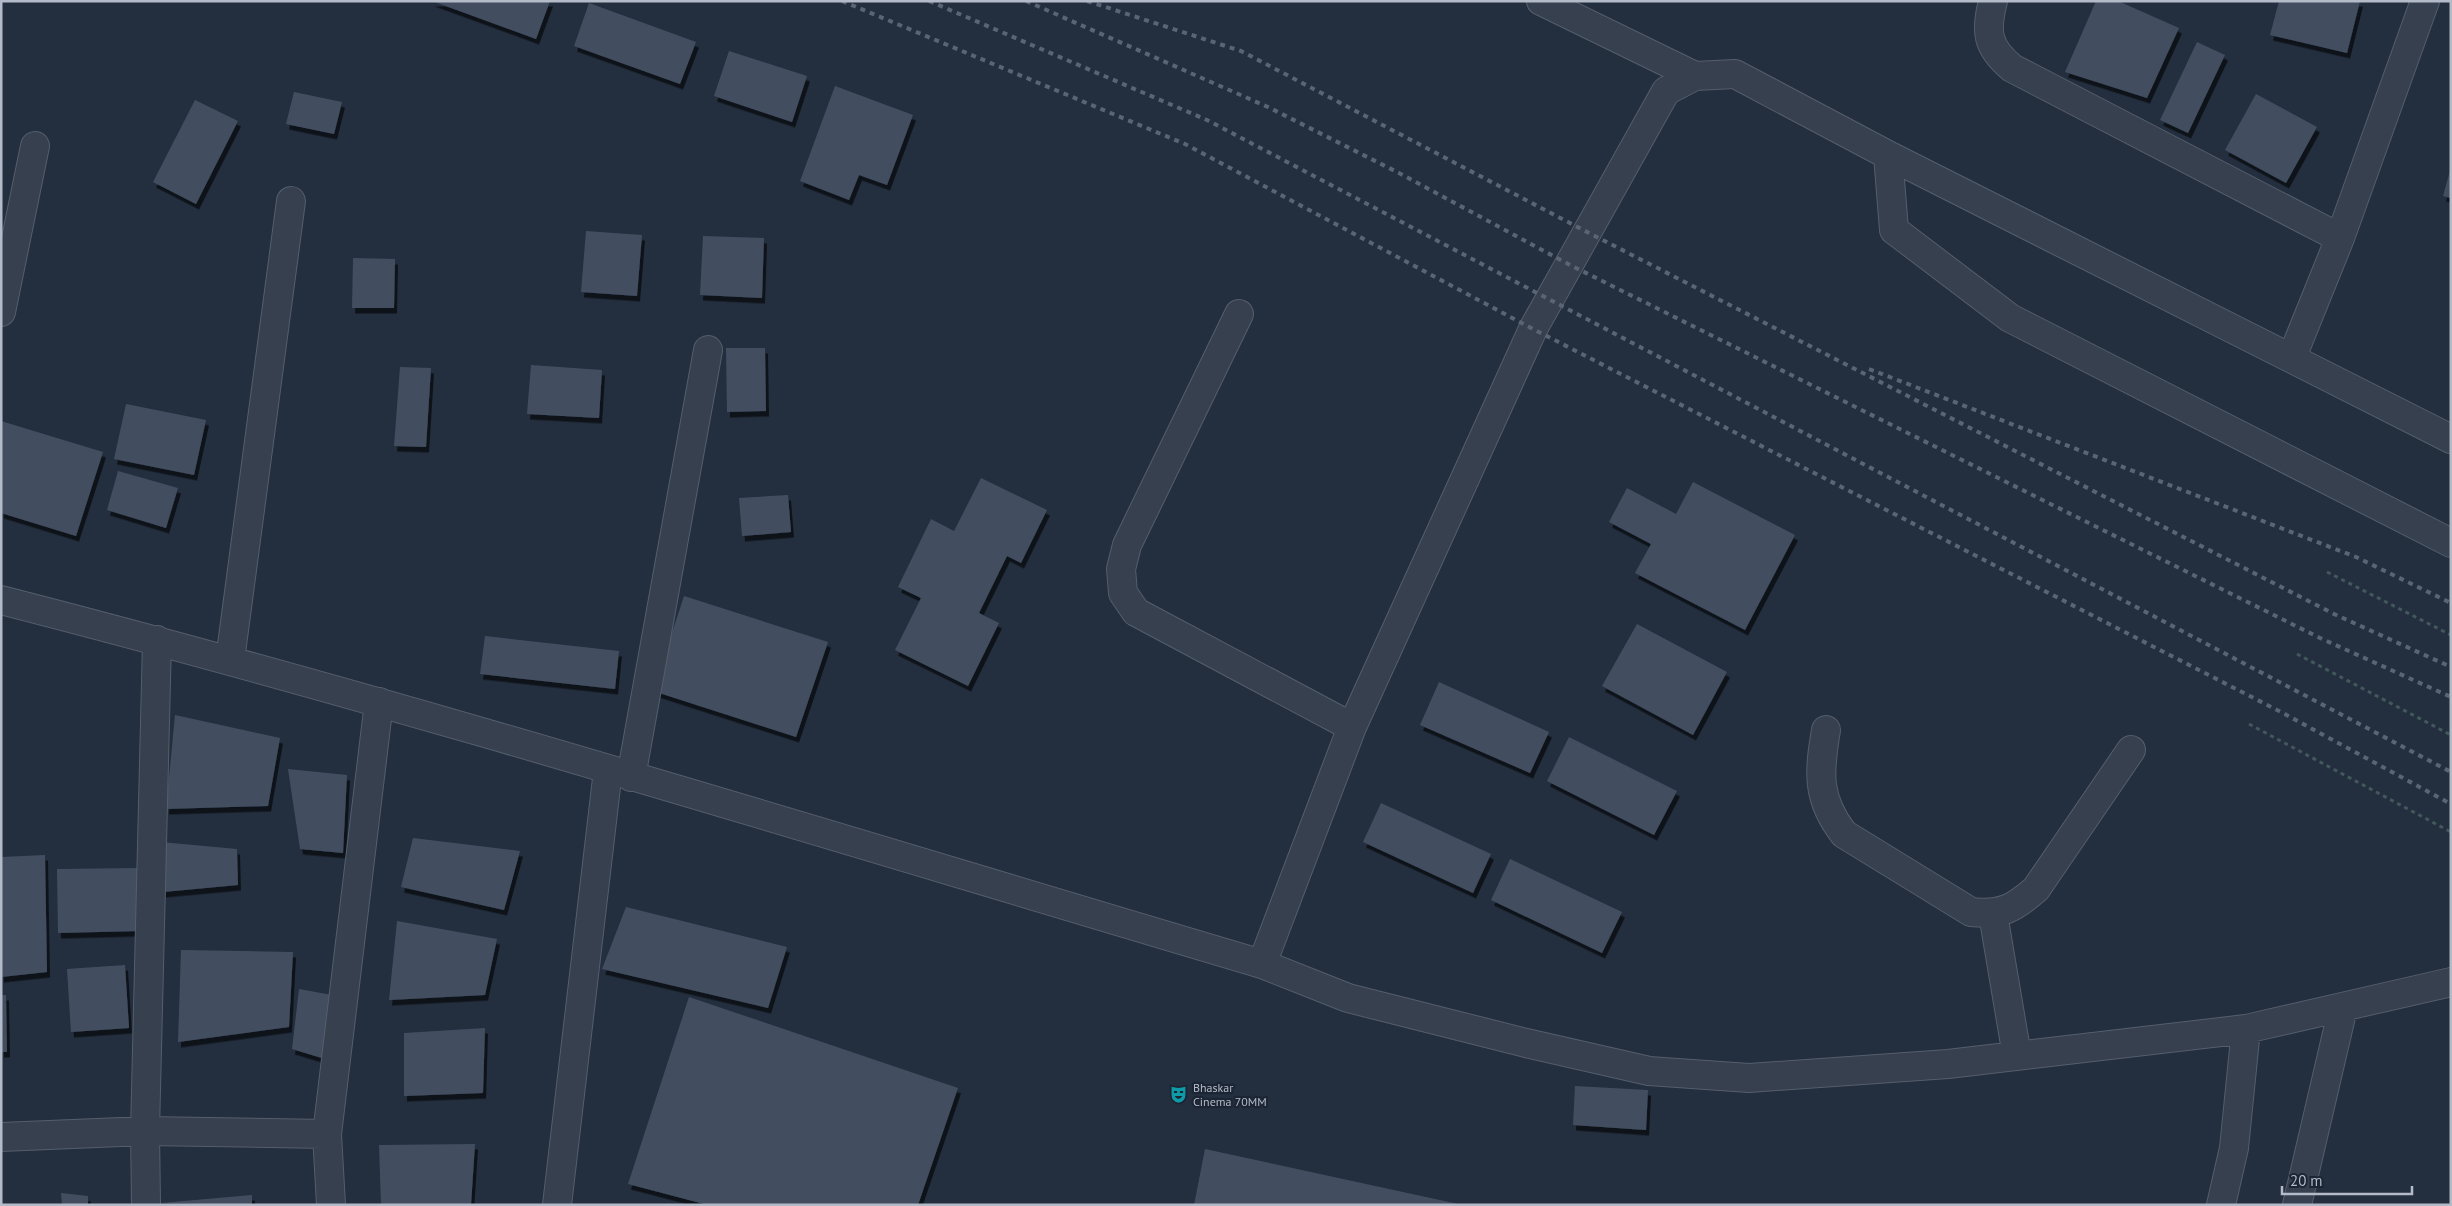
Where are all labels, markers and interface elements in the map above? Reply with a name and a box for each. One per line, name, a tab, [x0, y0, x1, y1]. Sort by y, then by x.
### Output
place label: Bhaskar Cinema 70MM	[1193, 1080, 1267, 1109]
theatre icon: Bhaskar Cinema 70MM	[1169, 1085, 1189, 1105]
scale bar	[2282, 1164, 2412, 1196]
text: 20 m	[2290, 1171, 2323, 1190]

